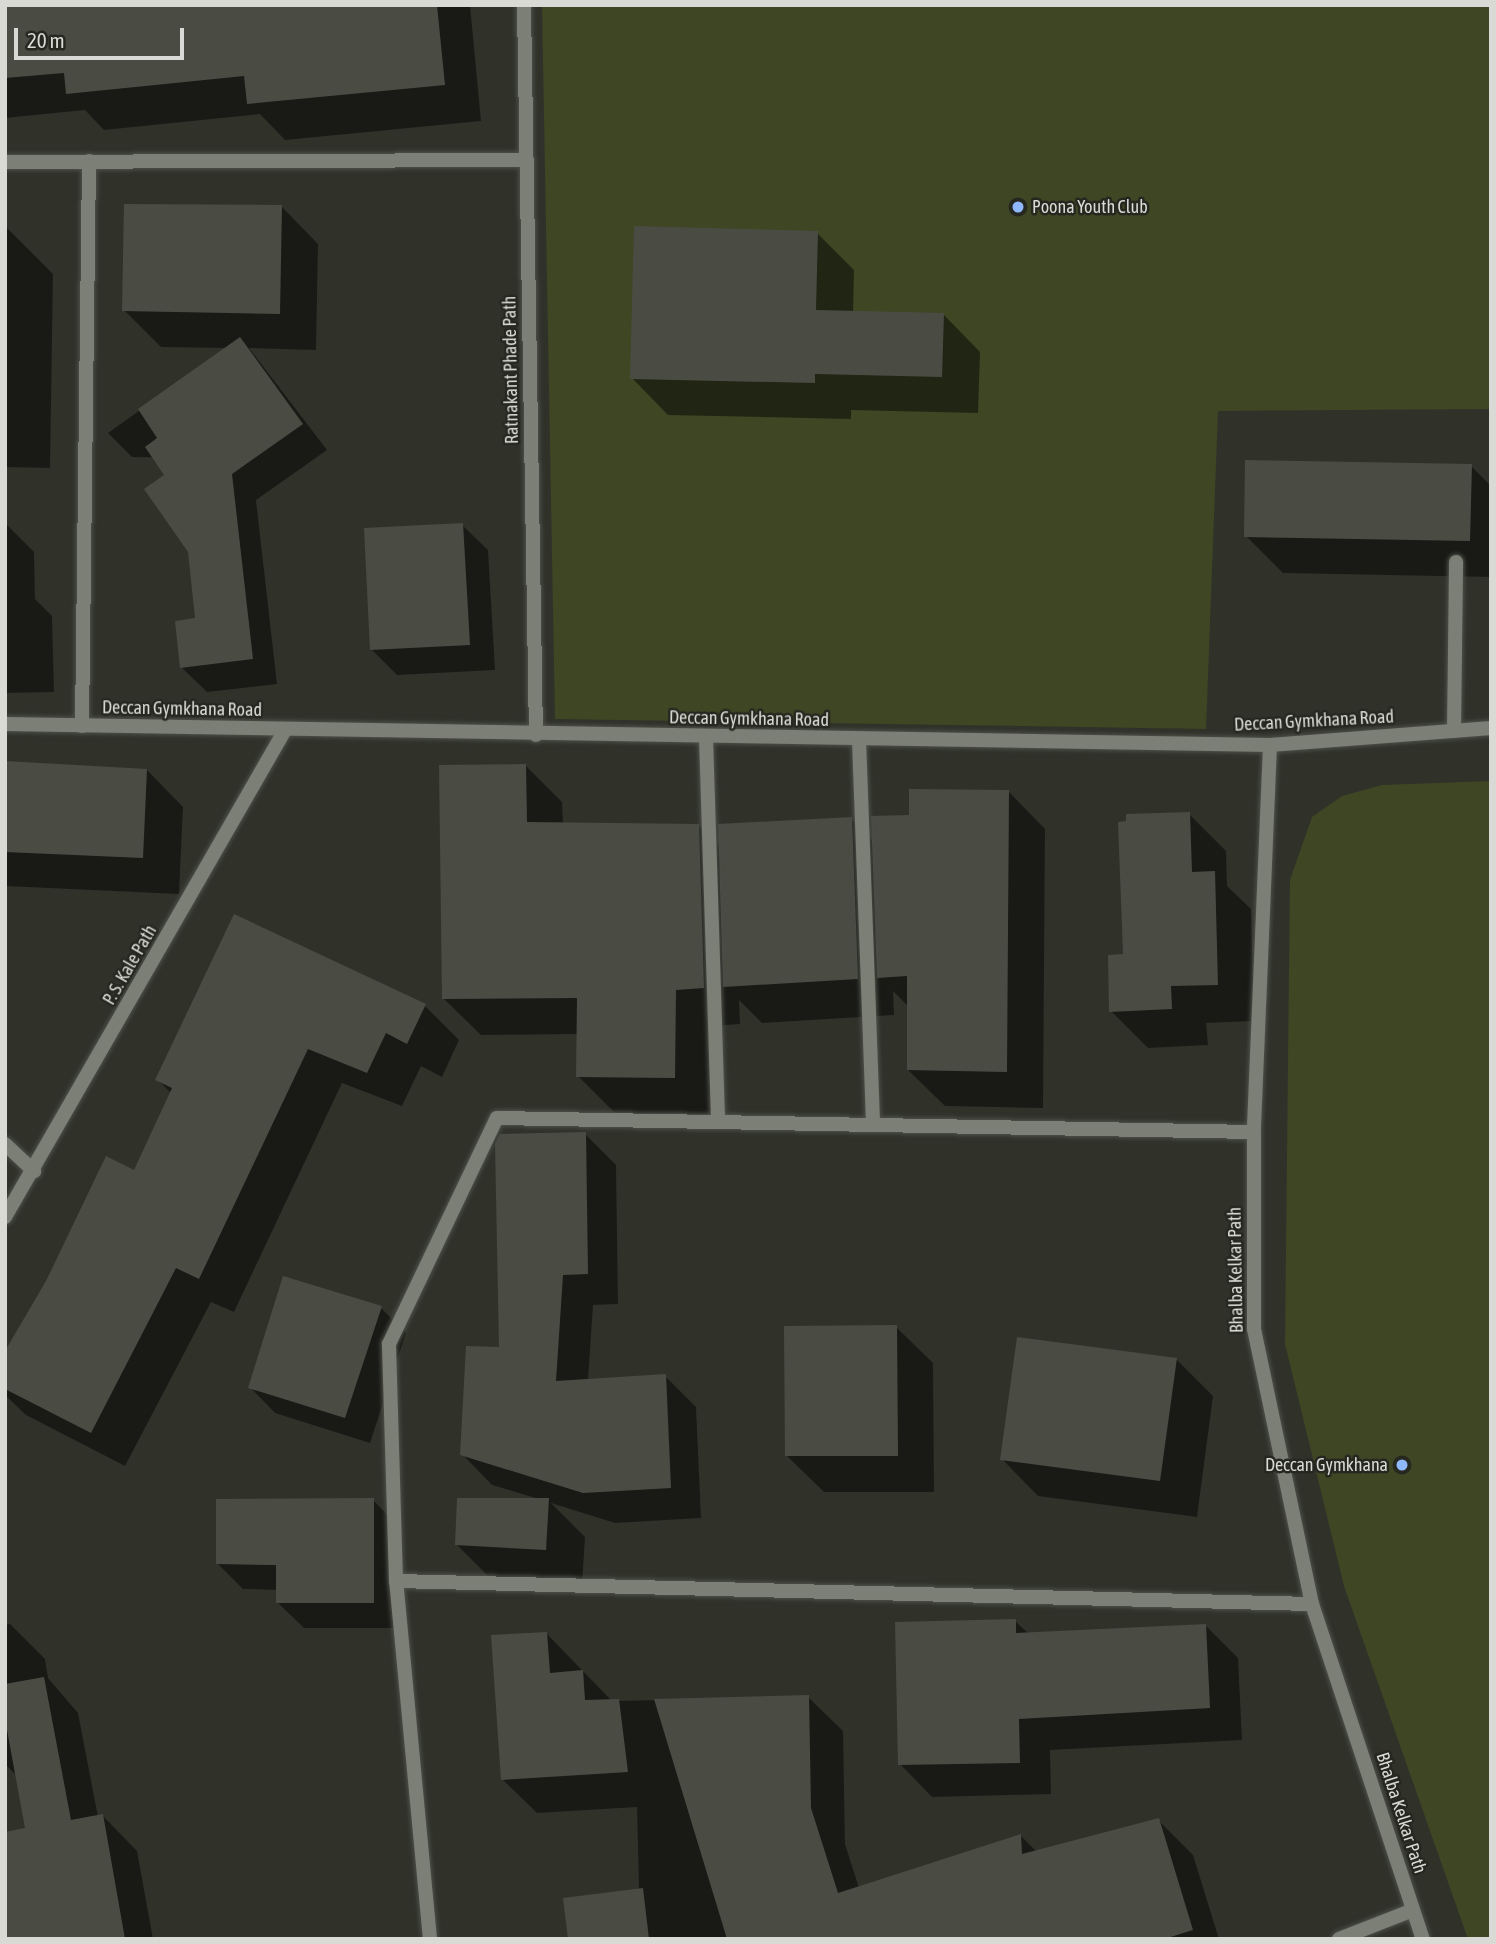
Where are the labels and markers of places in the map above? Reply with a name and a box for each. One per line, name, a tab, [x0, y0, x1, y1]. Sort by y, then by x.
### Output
place label: Poona Youth Club	[1032, 196, 1148, 218]
marker: Poona Youth Club	[1010, 199, 1026, 215]
place label: Deccan Gymkhana	[1265, 1454, 1388, 1476]
marker: Deccan Gymkhana	[1394, 1457, 1410, 1473]

